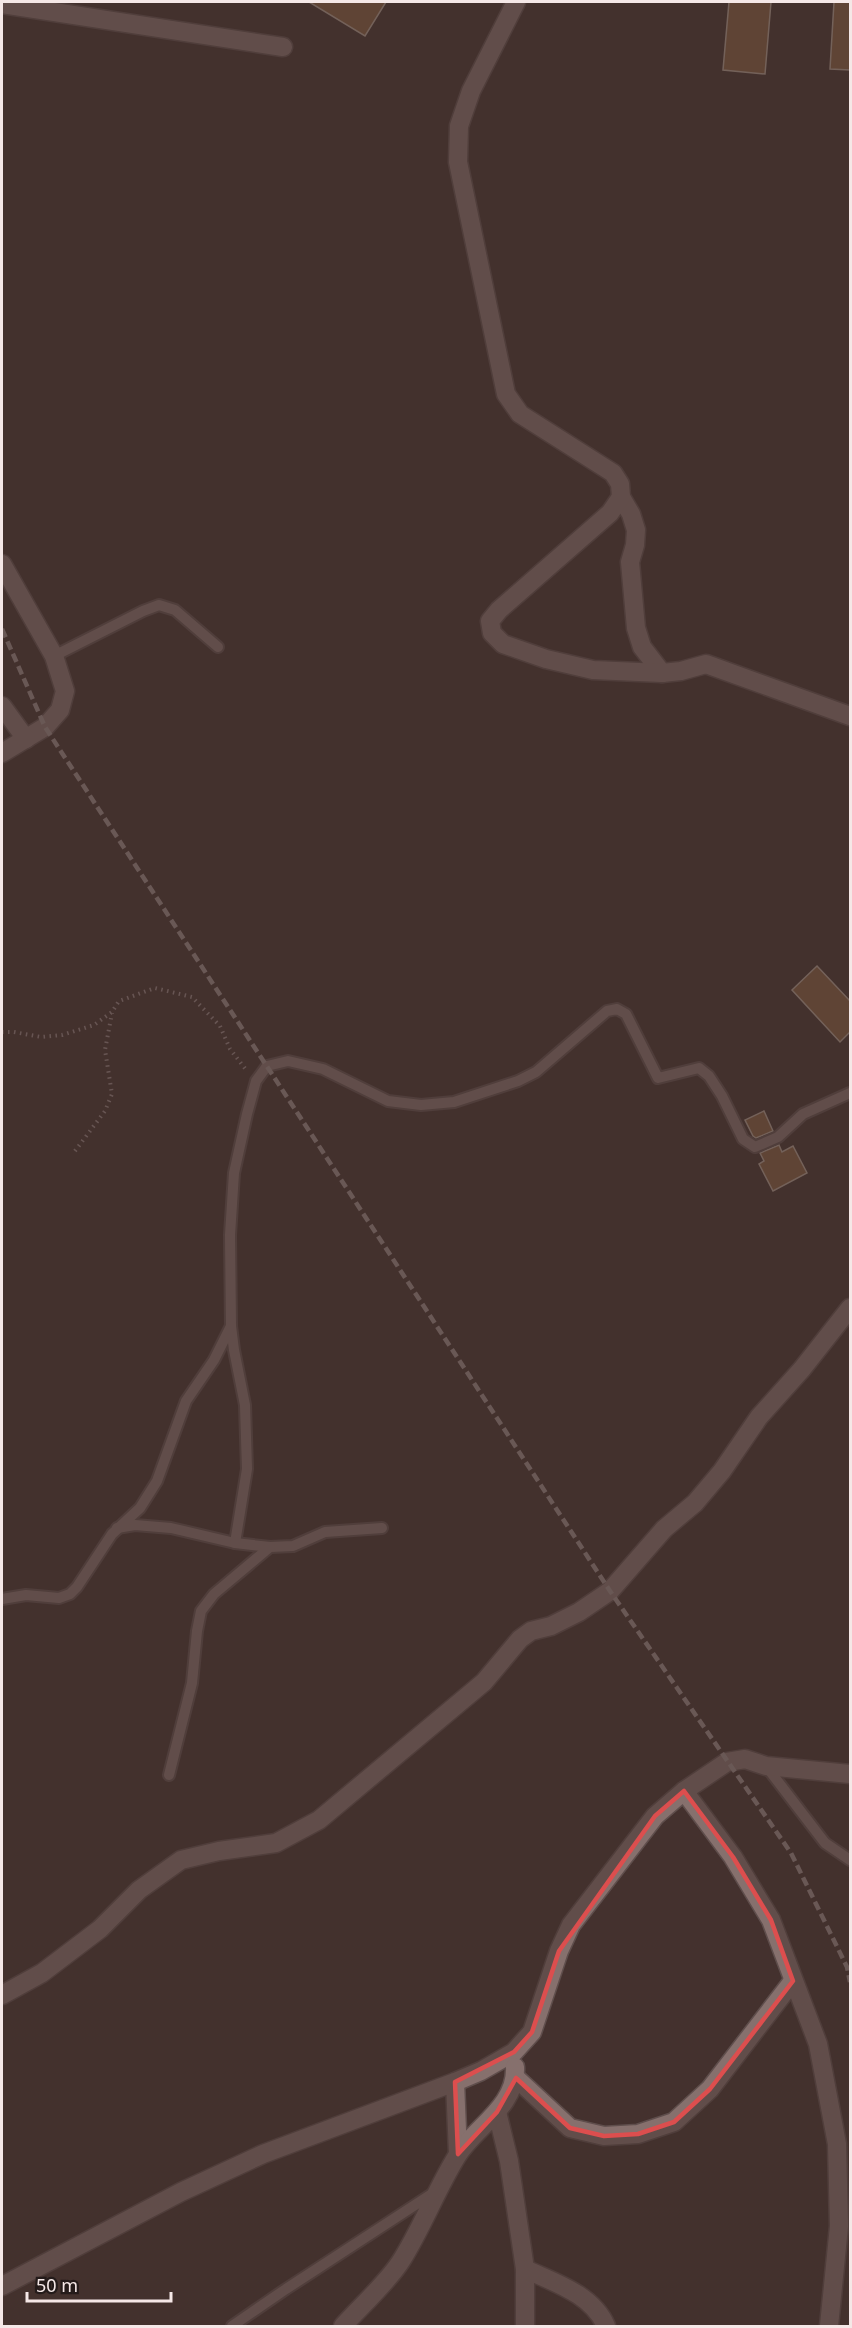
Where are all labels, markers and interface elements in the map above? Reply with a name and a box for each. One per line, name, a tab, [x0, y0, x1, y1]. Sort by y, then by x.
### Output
scale bar	[27, 2265, 171, 2303]
text: 50 m	[36, 2273, 78, 2297]

